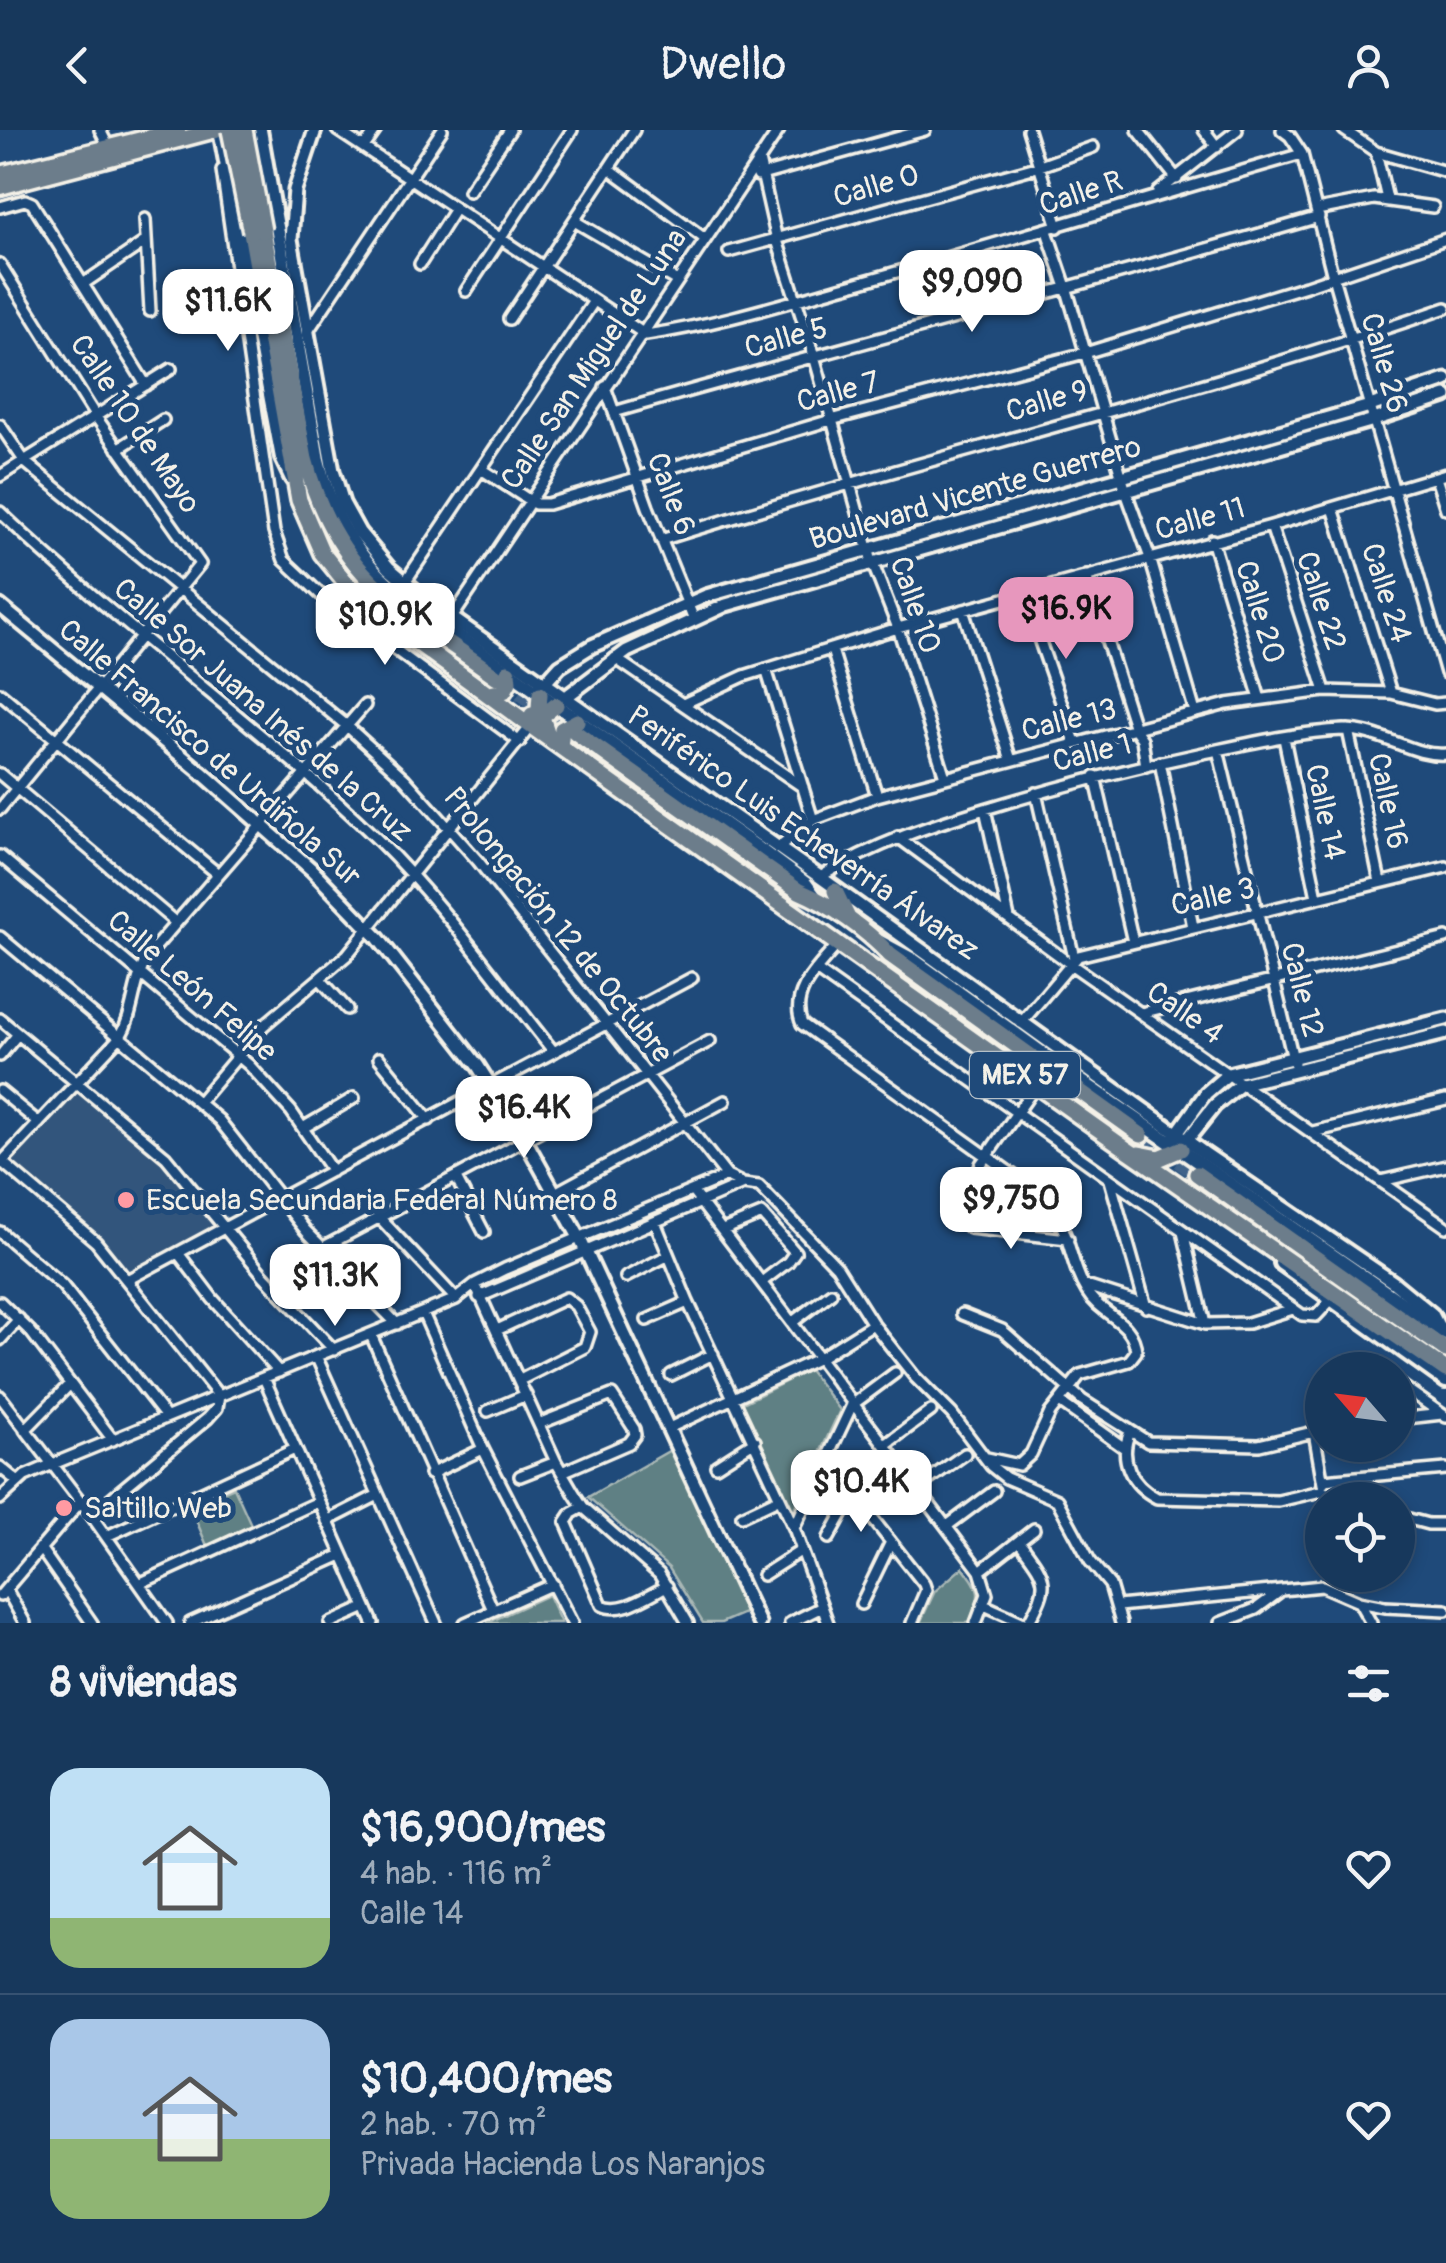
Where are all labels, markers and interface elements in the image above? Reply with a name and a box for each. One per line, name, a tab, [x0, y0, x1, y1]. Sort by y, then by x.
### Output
text: Dwello	[660, 37, 786, 93]
icon: back	[50, 38, 105, 93]
icon: person	[1341, 38, 1396, 93]
street label: Calle O	[829, 156, 923, 216]
street label: Calle R	[1035, 162, 1127, 224]
street label: Calle San Miguel de Luna	[493, 221, 695, 497]
pin: $9,090	[891, 250, 1053, 335]
text: $9,090	[921, 262, 1023, 302]
pin: $11.6K	[147, 269, 309, 354]
text: $11.6K	[184, 281, 272, 321]
street label: Calle 5	[740, 309, 832, 367]
street label: Calle 26	[1352, 309, 1416, 417]
street label: Calle 10 de Mayo	[62, 328, 208, 520]
street label: Calle 7	[793, 363, 883, 421]
street label: Calle 9	[1002, 372, 1092, 430]
street label: Boulevard Vicente Guerrero	[805, 428, 1145, 558]
street label: Calle 6	[638, 447, 704, 541]
street label: Calle 11	[1151, 489, 1249, 549]
street label: Calle 24	[1353, 539, 1419, 647]
street label: Calle 22	[1288, 547, 1354, 655]
street label: Calle 10	[881, 552, 949, 658]
street label: Calle 20	[1227, 556, 1293, 668]
street label: Calle Sor Juana Inés de la Cruz	[106, 570, 420, 850]
pin: $16.9K	[985, 577, 1147, 662]
pin: $10.9K	[304, 583, 466, 668]
text: $16.9K	[1020, 589, 1112, 629]
text: $10.9K	[338, 595, 432, 635]
street label: Calle Francisco de Urdiñola Sur	[51, 611, 369, 895]
street label: Calle 13	[1018, 690, 1120, 750]
street label: Periférico Luis Echeverría Álvarez	[620, 697, 986, 969]
street label: Calle 1	[1049, 725, 1135, 781]
street label: Calle 16	[1360, 750, 1416, 852]
street label: Calle 14	[1297, 761, 1353, 863]
street label: Prolongación 12 de Octubre	[435, 780, 681, 1070]
street label: Calle 3	[1168, 869, 1258, 925]
street label: Calle León Felipe	[99, 902, 285, 1070]
street label: Calle 12	[1272, 939, 1332, 1041]
street label: Calle 4	[1139, 973, 1231, 1053]
road number: MEX 57	[970, 1052, 1080, 1098]
pin: $16.4K	[443, 1076, 605, 1161]
text: $16.4K	[477, 1088, 571, 1128]
pin: $9,750	[930, 1167, 1092, 1252]
text: $9,750	[962, 1179, 1060, 1219]
place label: Escuela Secundaria Federal Número 8	[146, 1182, 618, 1219]
marker: Escuela Secundaria Federal Número 8	[115, 1189, 137, 1211]
pin: $11.3K	[254, 1244, 416, 1329]
text: $11.3K	[292, 1256, 378, 1296]
north arrow	[1305, 1352, 1415, 1462]
map controls	[1305, 1352, 1415, 1592]
pin: $10.4K	[780, 1450, 942, 1535]
text: $10.4K	[813, 1462, 909, 1502]
button: locate	[1305, 1482, 1415, 1592]
place label: Saltillo Web	[84, 1490, 232, 1527]
marker: Saltillo Web	[53, 1497, 75, 1519]
icon: filters	[1341, 1656, 1396, 1711]
text: 8 viviendas	[50, 1657, 237, 1709]
text: $16,900/mes	[360, 1802, 605, 1854]
icon: home	[130, 1808, 250, 1928]
icon: heart	[1341, 1841, 1396, 1896]
text: 4 hab. · 116 m²	[360, 1854, 552, 1894]
text: Calle 14	[360, 1894, 464, 1934]
text: $10,400/mes	[360, 2053, 612, 2105]
icon: home	[130, 2059, 250, 2179]
icon: heart	[1341, 2092, 1396, 2147]
text: 2 hab. · 70 m²	[360, 2105, 547, 2145]
text: Privada Hacienda Los Naranjos	[360, 2145, 765, 2185]

